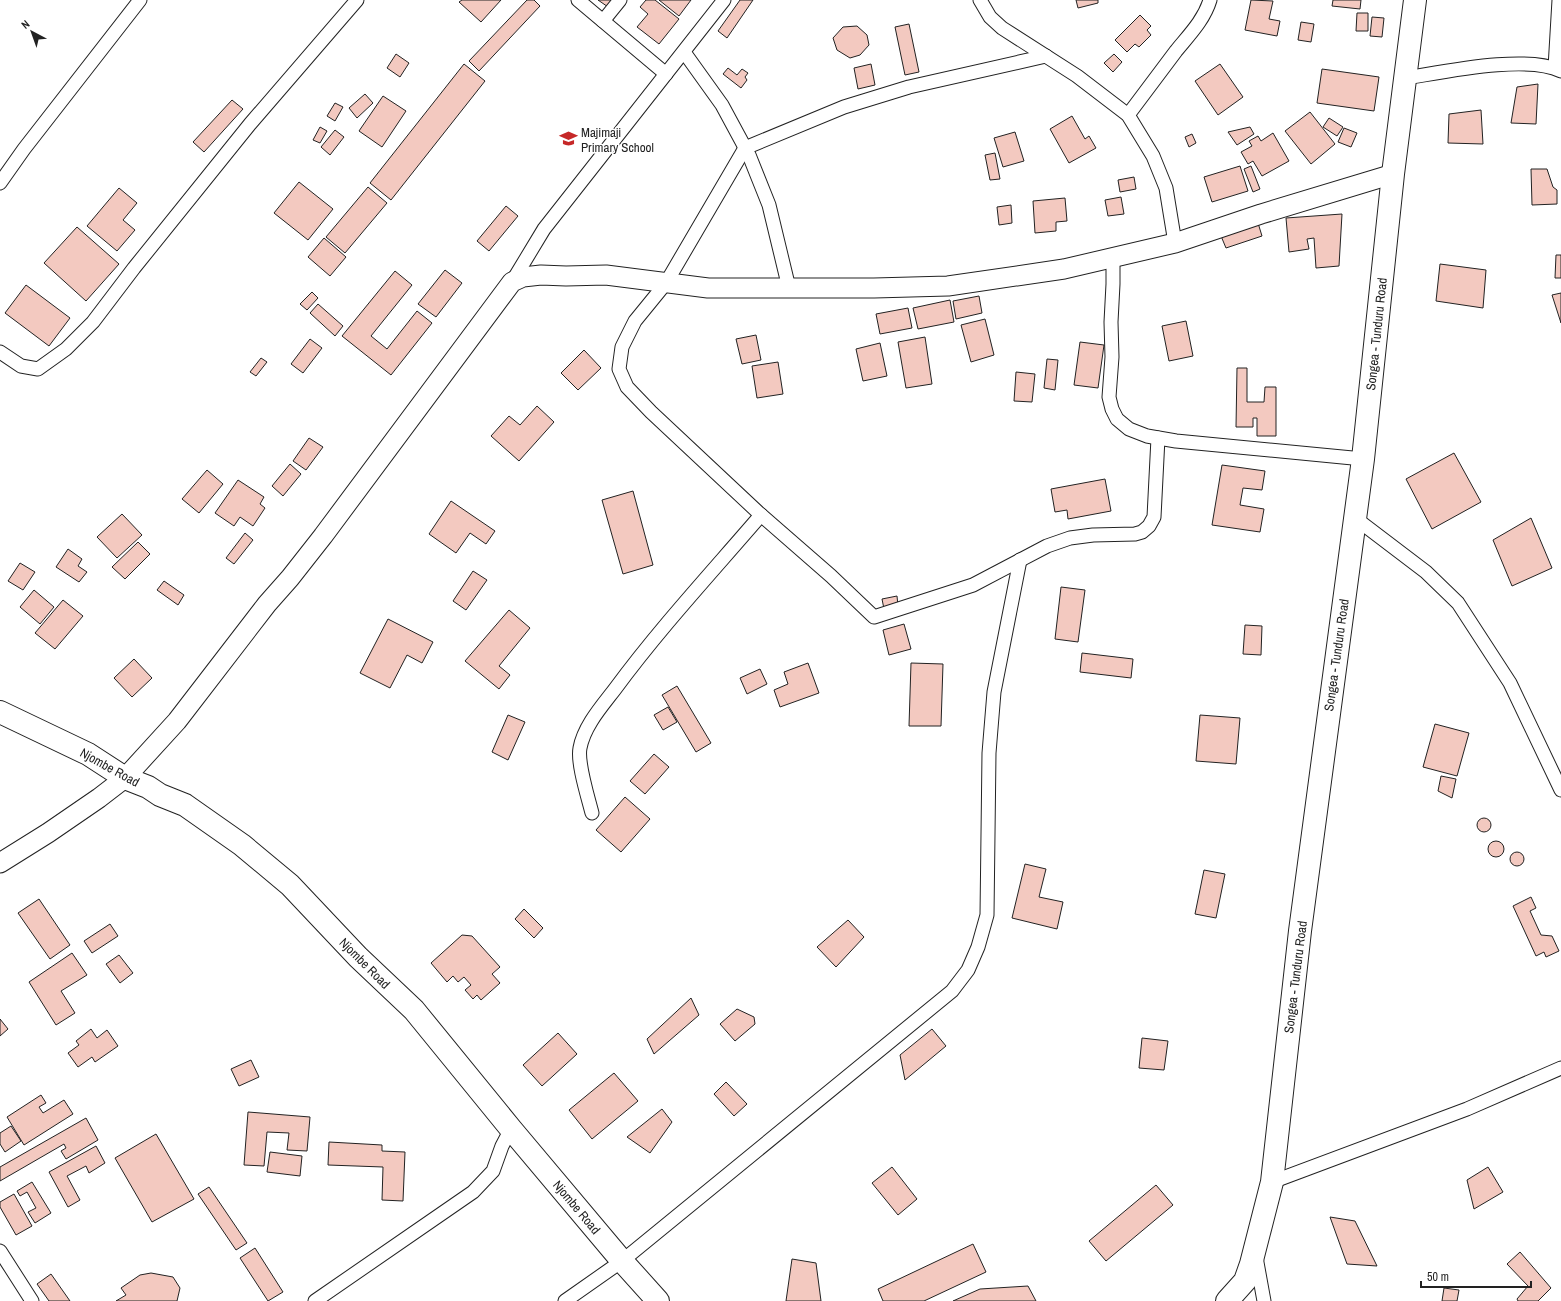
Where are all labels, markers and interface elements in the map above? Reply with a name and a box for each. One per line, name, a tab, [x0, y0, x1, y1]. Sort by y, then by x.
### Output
north arrow	[12, 12, 52, 52]
text: N	[18, 17, 32, 32]
place label: Majimaji Primary School	[581, 124, 654, 156]
school or university icon: Majimaji Primary School	[558, 129, 578, 149]
street label: Songea - Tunduru Road	[1362, 277, 1391, 391]
street label: Songea - Tunduru Road	[1320, 598, 1353, 712]
street label: Njombe Road	[77, 744, 142, 791]
street label: Songea - Tunduru Road	[1280, 920, 1311, 1034]
street label: Njombe Road	[336, 934, 394, 992]
street label: Njombe Road	[549, 1177, 604, 1238]
scale bar	[1421, 1263, 1531, 1289]
text: 50 m	[1427, 1269, 1449, 1285]

